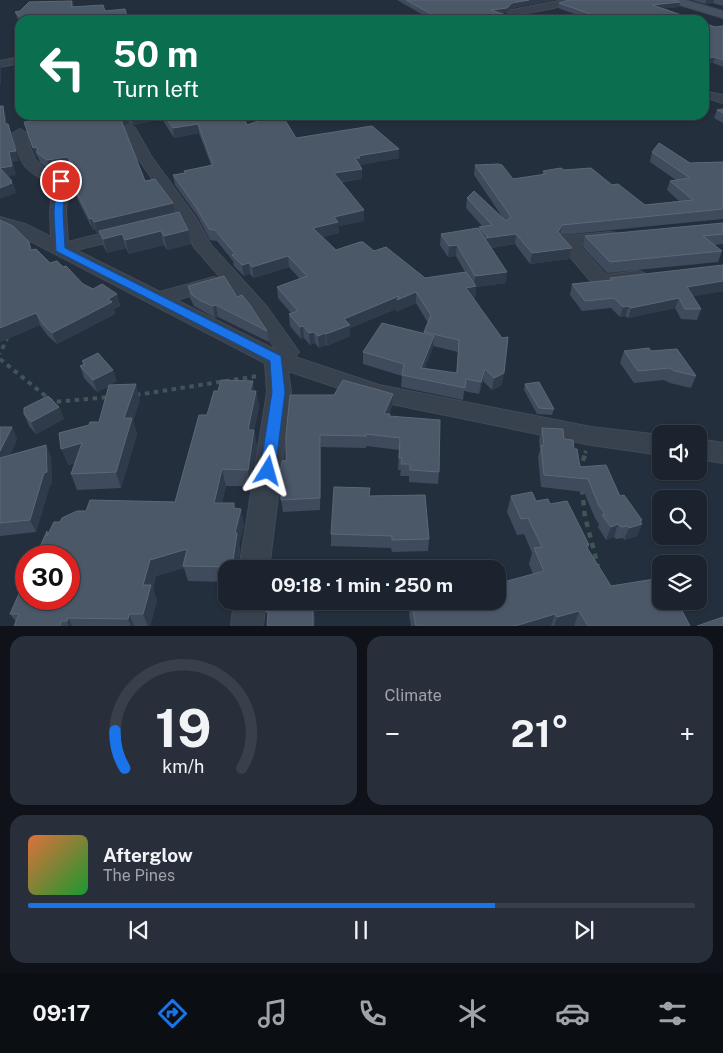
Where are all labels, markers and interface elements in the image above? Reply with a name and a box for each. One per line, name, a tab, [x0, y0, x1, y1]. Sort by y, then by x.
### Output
text: 50 m	[113, 34, 198, 75]
icon: left	[30, 35, 95, 100]
text: Turn left	[113, 76, 199, 102]
pin	[40, 160, 82, 202]
icon: arrive	[47, 167, 75, 195]
map controls	[652, 425, 707, 610]
button: sound	[652, 425, 707, 480]
position arrow	[241, 444, 293, 496]
button: search	[652, 490, 707, 545]
speed limit sign: 30	[15, 545, 80, 610]
button: layers	[652, 555, 707, 610]
text: 09:18 · 1 min · 250 m	[271, 574, 453, 596]
text: Climate	[385, 686, 442, 705]
text: 19	[155, 698, 212, 759]
text: 21°	[511, 711, 569, 756]
text: −	[385, 717, 400, 750]
text: +	[679, 717, 695, 750]
text: km/h	[162, 756, 204, 777]
text: Afterglow	[103, 844, 193, 866]
text: The Pines	[103, 866, 175, 885]
icon: previous	[125, 916, 153, 944]
icon: pause	[347, 916, 375, 944]
icon: next	[570, 916, 598, 944]
icon: directions	[155, 996, 190, 1031]
icon: music	[255, 996, 290, 1031]
icon: phone	[355, 996, 390, 1031]
icon: climate	[455, 996, 490, 1031]
icon: car	[555, 996, 590, 1031]
icon: filters	[655, 996, 690, 1031]
text: 09:17	[33, 1000, 90, 1026]

